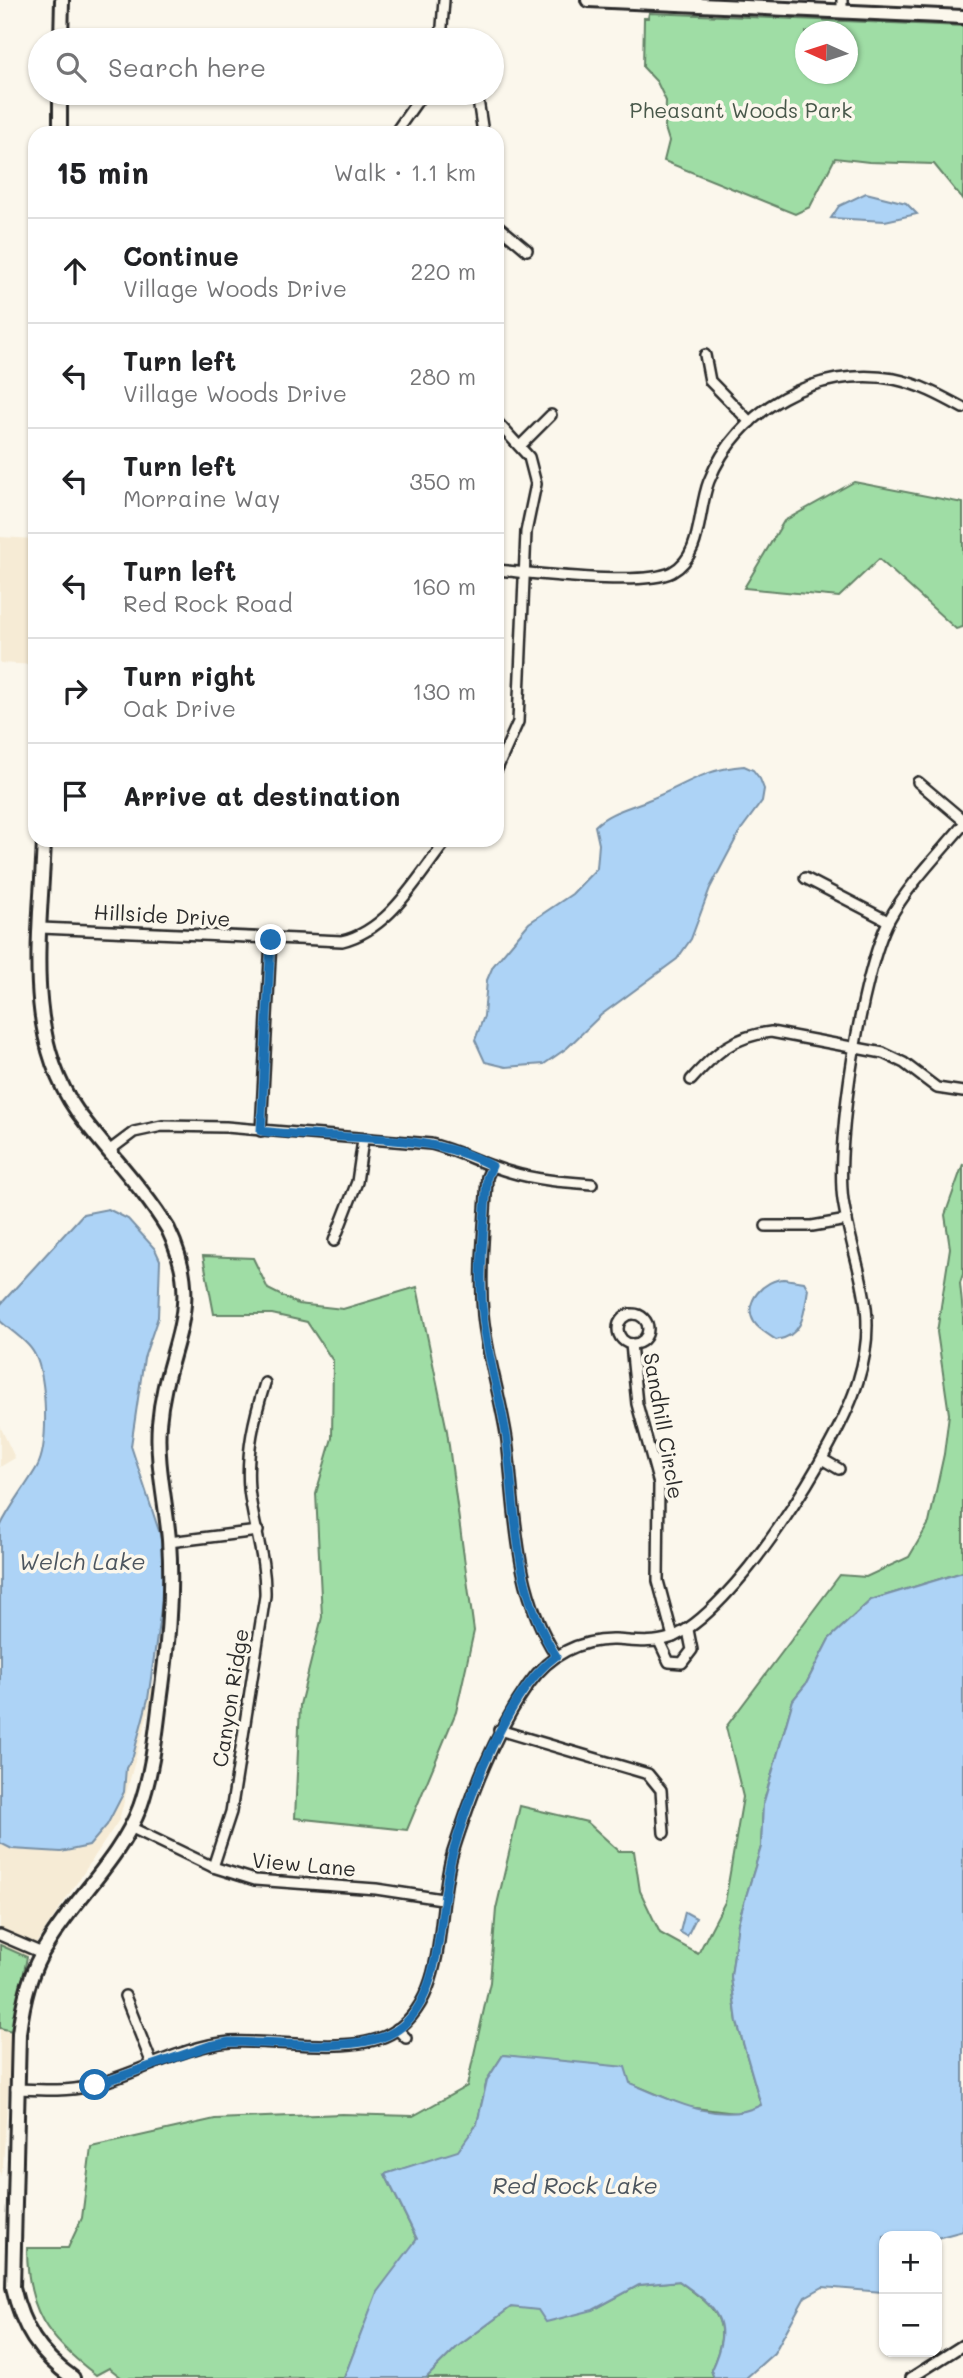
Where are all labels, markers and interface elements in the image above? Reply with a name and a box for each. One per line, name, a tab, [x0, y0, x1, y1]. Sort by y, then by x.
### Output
north arrow	[795, 21, 858, 84]
search box	[28, 28, 504, 105]
icon: search	[52, 48, 90, 86]
text: Search here	[108, 50, 266, 84]
park label: Pheasant Woods Park	[630, 96, 852, 123]
text: 15 min	[56, 152, 149, 192]
text: Walk · 1.1 km	[333, 157, 476, 187]
text: Continue	[123, 239, 239, 273]
icon: ahead	[56, 252, 94, 290]
text: 220 m	[410, 256, 476, 286]
text: Village Woods Drive	[123, 273, 347, 303]
text: Turn left	[123, 344, 236, 378]
icon: left	[56, 357, 94, 395]
text: 280 m	[409, 361, 476, 391]
text: Village Woods Drive	[123, 378, 347, 408]
text: Turn left	[123, 449, 236, 483]
icon: left	[56, 462, 94, 500]
text: 350 m	[409, 466, 476, 496]
text: Morraine Way	[123, 483, 280, 513]
text: Turn left	[123, 554, 236, 588]
icon: left	[56, 567, 94, 605]
text: 160 m	[412, 571, 476, 601]
text: Red Rock Road	[123, 588, 293, 618]
text: Turn right	[123, 659, 256, 693]
icon: right	[56, 672, 94, 710]
text: 130 m	[412, 676, 476, 706]
text: Oak Drive	[123, 693, 236, 723]
icon: arrive	[56, 777, 94, 815]
text: Arrive at destination	[123, 779, 400, 813]
street label: Hillside Drive	[93, 897, 231, 932]
route end	[255, 924, 286, 955]
street label: Sandhill Circle	[638, 1351, 691, 1501]
water label: Welch Lake	[19, 1546, 145, 1576]
street label: Canyon Ridge	[205, 1627, 254, 1769]
street label: View Lane	[251, 1845, 357, 1882]
route start	[79, 2069, 110, 2100]
water label: Red Rock Lake	[492, 2170, 658, 2200]
map controls	[879, 2231, 942, 2357]
button: +	[879, 2231, 942, 2294]
button: −	[879, 2294, 942, 2357]

